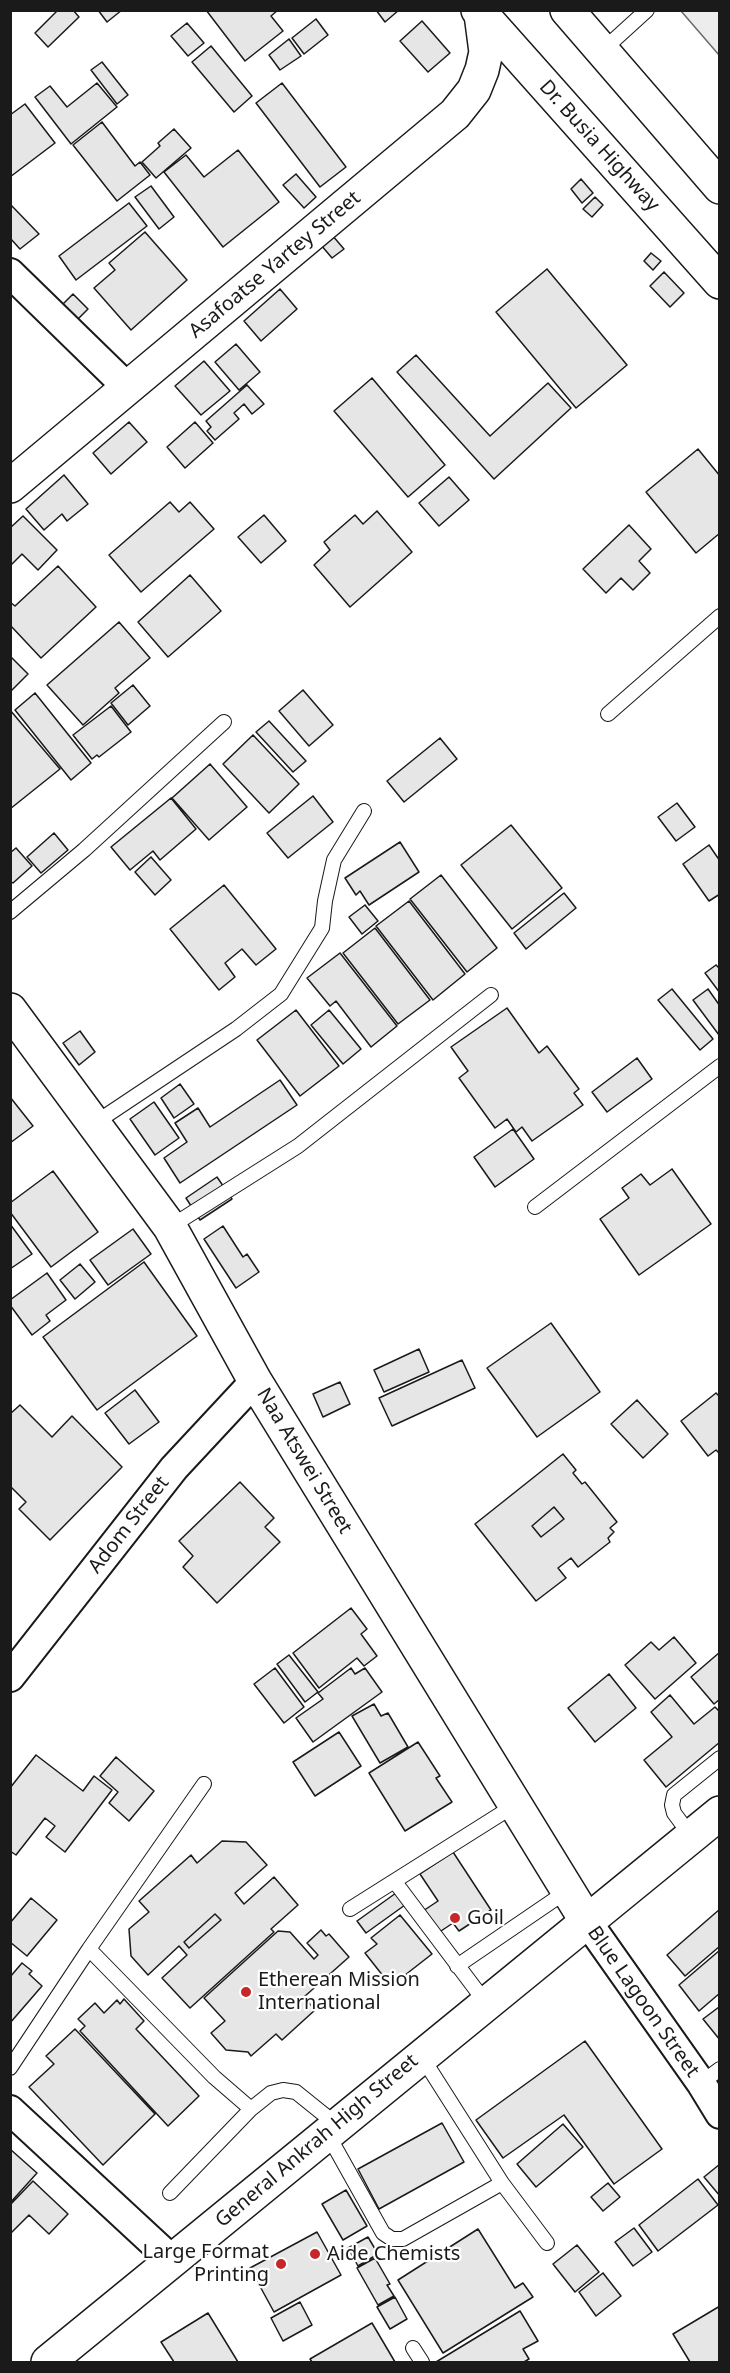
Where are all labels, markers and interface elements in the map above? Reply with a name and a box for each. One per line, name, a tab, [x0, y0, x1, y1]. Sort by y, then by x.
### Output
street label: Dr. Busia Highway	[534, 75, 664, 217]
street label: Asafoatse Yartey Street	[184, 186, 366, 344]
street label: Naa Atswei Street	[251, 1384, 357, 1538]
street label: Adom Street	[84, 1472, 174, 1578]
place label: Goil	[467, 1906, 504, 1930]
marker: Goil	[448, 1911, 462, 1925]
street label: Blue Lagoon Street	[582, 1922, 704, 2082]
place label: Etherean Mission International	[258, 1968, 420, 2015]
marker: Etherean Mission International	[239, 1985, 253, 1999]
street label: General Ankrah High Street	[211, 2049, 423, 2233]
place label: Large Format Printing	[143, 2240, 269, 2287]
place label: Aide Chemists	[327, 2242, 460, 2266]
marker: Aide Chemists	[308, 2247, 322, 2261]
marker: Large Format Printing	[274, 2257, 288, 2271]

